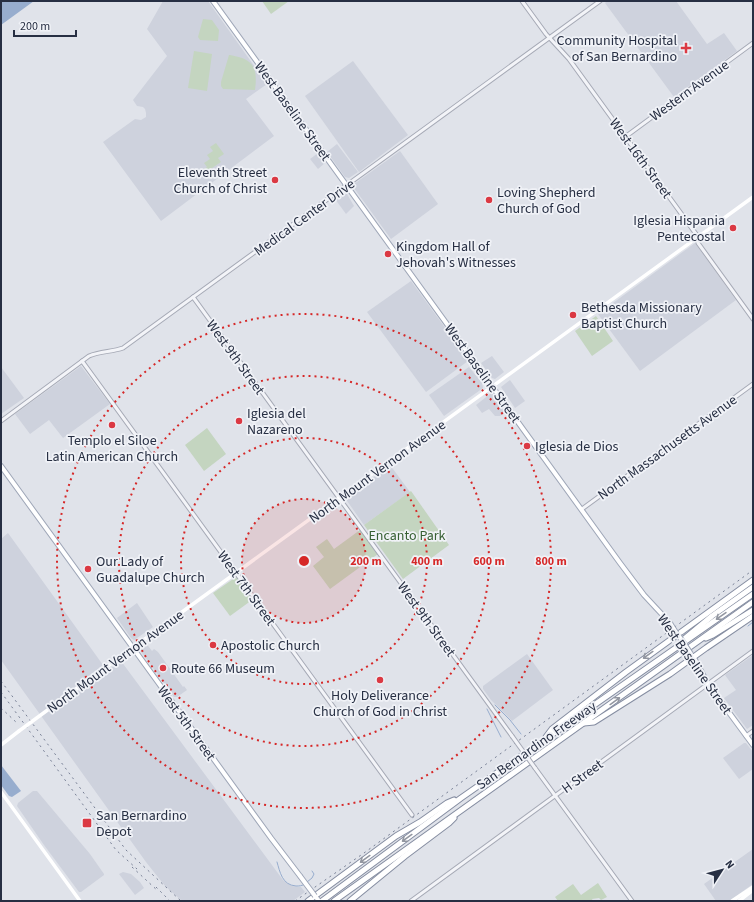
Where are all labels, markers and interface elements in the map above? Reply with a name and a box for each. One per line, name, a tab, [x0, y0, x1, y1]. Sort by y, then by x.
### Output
scale bar	[14, 12, 76, 38]
text: 200 m	[20, 18, 50, 35]
place label: Community Hospital of San Bernardino	[557, 31, 677, 67]
marker: Community Hospital of San Bernardino	[680, 42, 692, 54]
street label: Western Avenue	[646, 55, 733, 126]
street label: West Baseline Street	[249, 58, 335, 166]
street label: West 16th Street	[604, 114, 676, 203]
place label: Eleventh Street Church of Christ	[174, 163, 267, 199]
street label: Medical Center Drive	[250, 174, 359, 261]
marker: Eleventh Street Church of Christ	[270, 175, 280, 185]
place label: Loving Shepherd Church of God	[497, 183, 596, 219]
marker: Loving Shepherd Church of God	[484, 195, 494, 205]
place label: Iglesia Hispania Pentecostal	[633, 211, 725, 247]
marker: Iglesia Hispania Pentecostal	[728, 223, 738, 233]
place label: Kingdom Hall of Jehovah's Witnesses	[396, 237, 516, 273]
marker: Kingdom Hall of Jehovah's Witnesses	[383, 249, 393, 259]
place label: Bethesda Missionary Baptist Church	[581, 298, 702, 334]
marker: Bethesda Missionary Baptist Church	[568, 310, 578, 320]
street label: West 9th Street	[201, 316, 269, 399]
street label: West Baseline Street	[439, 320, 525, 428]
street label: North Massachusetts Avenue	[594, 390, 741, 505]
place label: Iglesia del Nazareno	[247, 404, 306, 440]
street label: North Mount Vernon Avenue	[305, 415, 450, 528]
marker: Iglesia del Nazareno	[234, 416, 244, 426]
marker: Templo el Siloe Latin American Church	[107, 420, 117, 430]
place label: Templo el Siloe Latin American Church	[46, 431, 178, 467]
place label: Iglesia de Dios	[535, 437, 619, 457]
marker: Iglesia de Dios	[522, 441, 532, 451]
park label: Encanto Park	[368, 526, 446, 546]
street label: West 7th Street	[212, 547, 280, 630]
place label: Our Lady of Guadalupe Church	[96, 552, 205, 588]
text: 200 m	[350, 553, 382, 570]
text: 400 m	[411, 553, 443, 570]
text: 600 m	[473, 553, 505, 570]
text: 800 m	[535, 553, 567, 570]
centre of rings	[297, 554, 311, 568]
marker: Our Lady of Guadalupe Church	[83, 564, 93, 574]
street label: West 9th Street	[392, 578, 460, 661]
street label: North Mount Vernon Avenue	[43, 605, 188, 718]
street label: West Baseline Street	[652, 610, 737, 719]
one-way arrow	[716, 612, 727, 620]
place label: Apostolic Church	[221, 636, 320, 656]
marker: Apostolic Church	[208, 640, 218, 650]
one-way arrow	[643, 651, 654, 660]
place label: Route 66 Museum	[171, 659, 275, 679]
marker: Route 66 Museum	[158, 663, 168, 673]
marker: Holy Deliverance Church of God in Christ	[375, 675, 385, 685]
street label: West 5th Street	[152, 682, 220, 765]
place label: Holy Deliverance Church of God in Christ	[313, 686, 447, 722]
street label: San Bernardino Freeway	[472, 696, 601, 795]
one-way arrow	[609, 697, 620, 705]
street label: H Street	[558, 755, 608, 799]
place label: San Bernardino Depot	[96, 806, 187, 842]
marker: San Bernardino Depot	[81, 817, 93, 829]
one-way arrow	[401, 834, 412, 842]
north arrow	[702, 850, 742, 890]
one-way arrow	[359, 855, 370, 863]
text: N	[721, 857, 738, 872]

